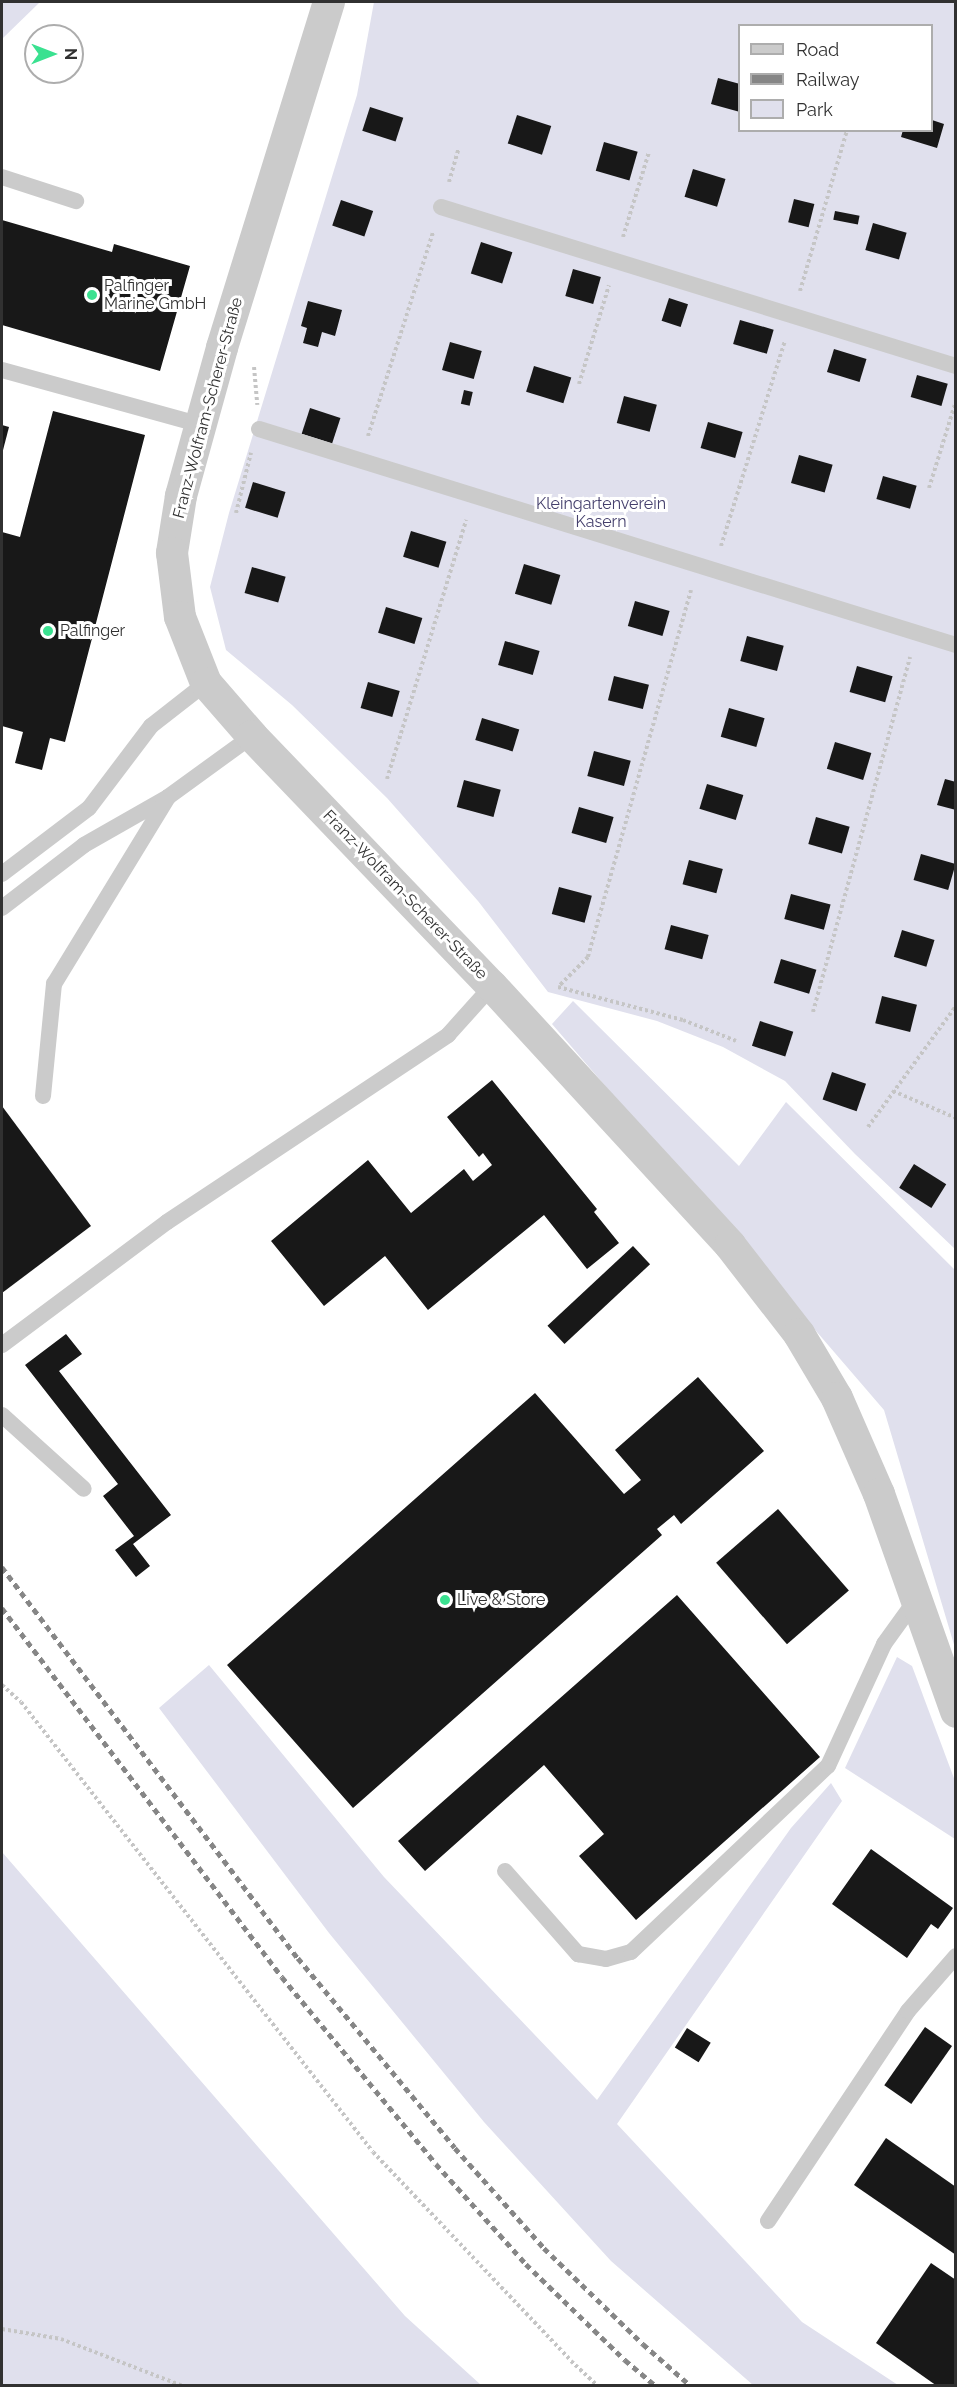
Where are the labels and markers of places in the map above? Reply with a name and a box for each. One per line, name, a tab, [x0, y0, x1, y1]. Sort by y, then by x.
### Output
place label: Palfinger Marine GmbH	[104, 276, 206, 314]
marker: Palfinger Marine GmbH	[85, 288, 99, 302]
place label: Palfinger	[60, 621, 125, 641]
marker: Palfinger	[41, 624, 55, 638]
place label: Live & Store	[457, 1590, 545, 1610]
marker: Live & Store	[438, 1593, 452, 1607]

